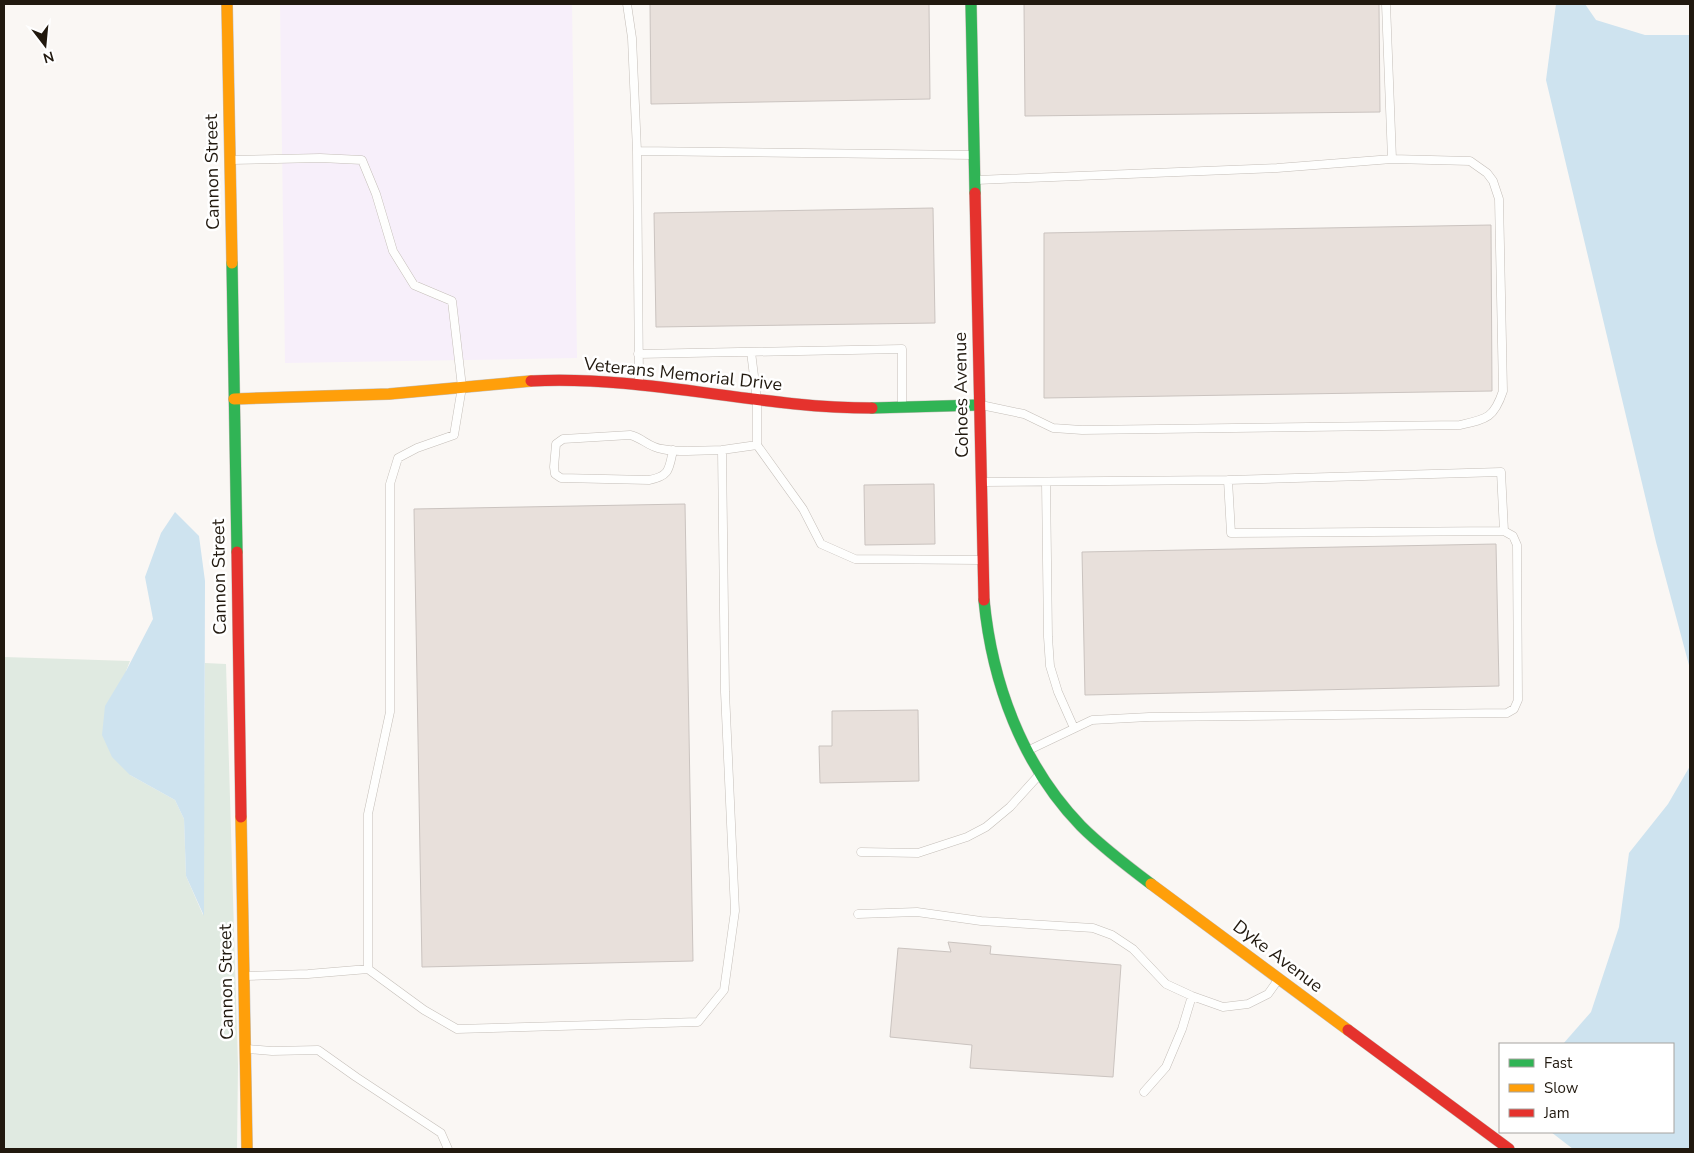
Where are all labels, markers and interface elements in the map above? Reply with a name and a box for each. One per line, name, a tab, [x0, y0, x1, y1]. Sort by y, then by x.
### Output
north arrow	[20, 20, 70, 70]
text: N	[41, 46, 56, 68]
street label: Cannon Street	[199, 113, 225, 230]
street label: Cohoes Avenue	[948, 332, 974, 458]
street label: Veterans Memorial Drive	[582, 352, 783, 396]
street label: Cannon Street	[206, 518, 232, 635]
street label: Dyke Avenue	[1228, 914, 1328, 998]
street label: Cannon Street	[213, 923, 239, 1040]
legend	[1499, 1043, 1674, 1133]
text: Fast	[1544, 1053, 1573, 1073]
text: Slow	[1544, 1078, 1579, 1098]
text: Jam	[1543, 1103, 1570, 1123]

